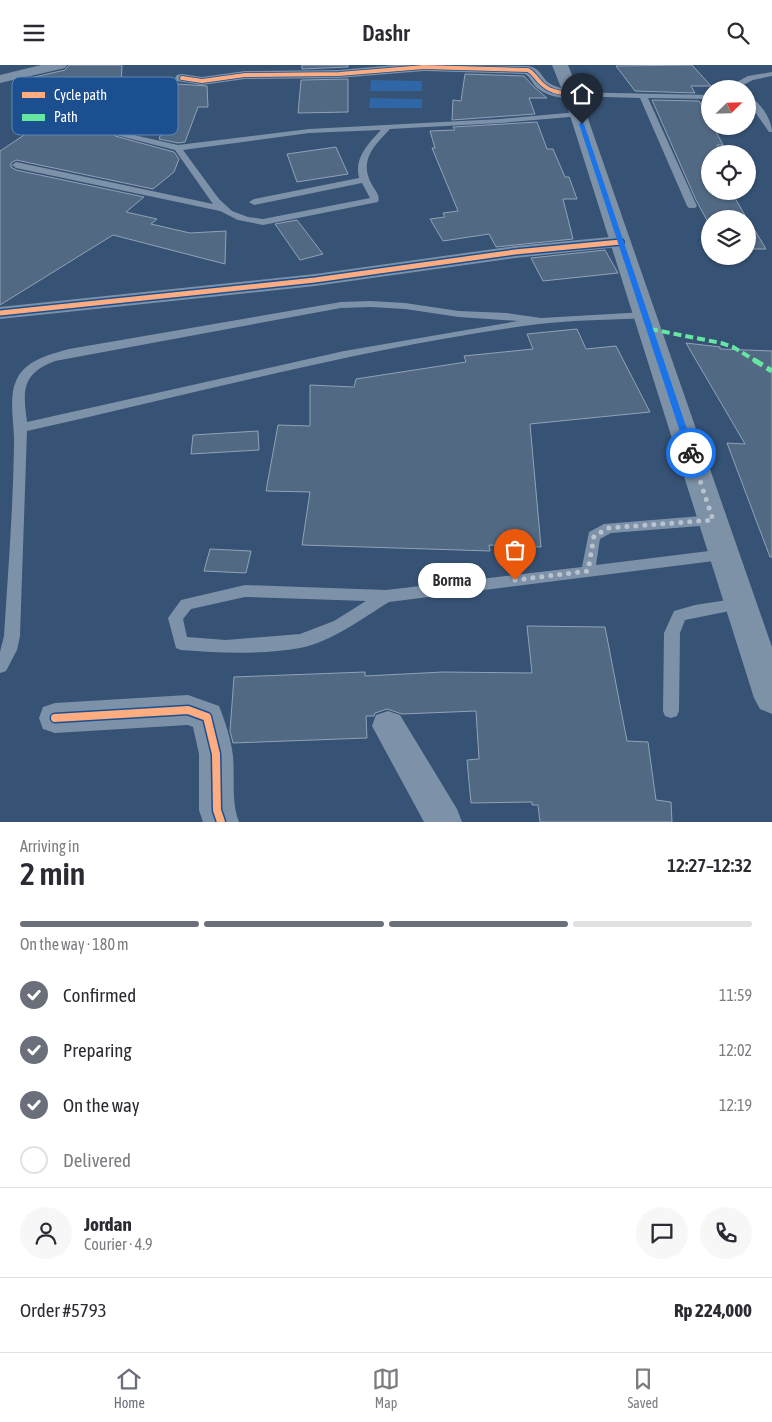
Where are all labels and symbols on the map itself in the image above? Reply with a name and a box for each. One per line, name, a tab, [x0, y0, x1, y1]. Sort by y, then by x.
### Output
pin	[561, 73, 603, 124]
legend	[12, 77, 178, 135]
north arrow	[701, 80, 756, 135]
text: Cycle path	[54, 87, 107, 103]
text: Path	[54, 109, 78, 125]
courier	[666, 428, 716, 478]
pin	[494, 529, 536, 580]
callout: Borma	[418, 563, 485, 597]

